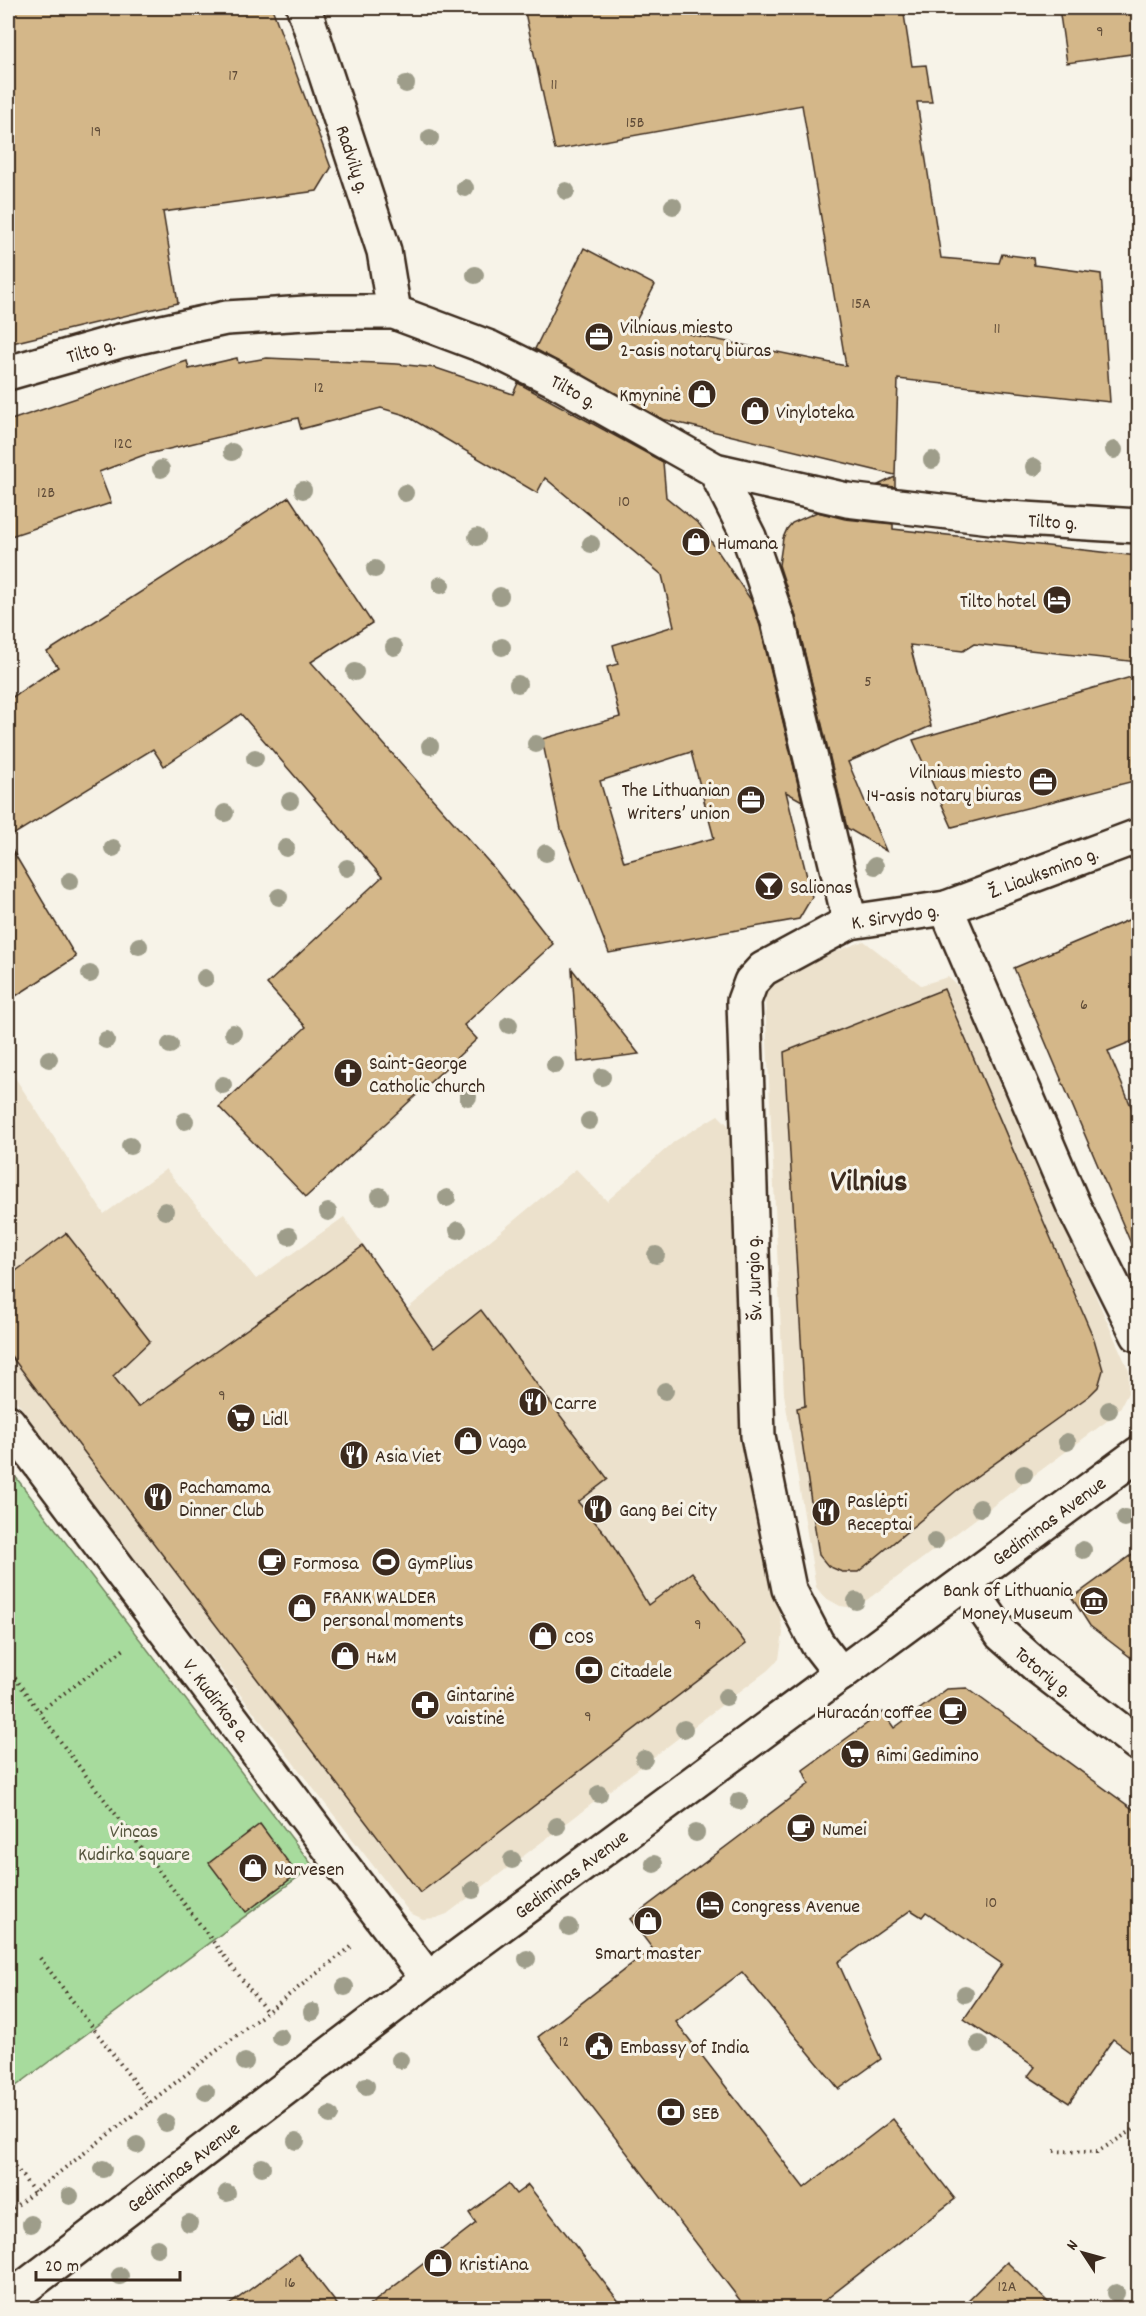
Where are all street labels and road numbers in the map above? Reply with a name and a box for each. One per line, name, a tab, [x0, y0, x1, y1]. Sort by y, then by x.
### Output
street label: Radvilų g.	[327, 122, 375, 198]
street label: Tilto g.	[64, 332, 119, 373]
street label: Tilto g.	[545, 369, 601, 418]
street label: Tilto g.	[1027, 508, 1078, 539]
street label: Ž. Liauksmino g.	[985, 841, 1103, 908]
street label: K. Sirvydo g.	[850, 898, 941, 939]
street label: Šv. Jurgio g.	[741, 1235, 771, 1321]
street label: Gediminas Avenue	[987, 1471, 1113, 1574]
street label: Totorių g.	[1007, 1641, 1077, 1706]
street label: V. Kudirkos a.	[174, 1654, 256, 1750]
street label: Gediminas Avenue	[509, 1824, 635, 1928]
street label: Gediminas Avenue	[122, 2116, 247, 2221]

